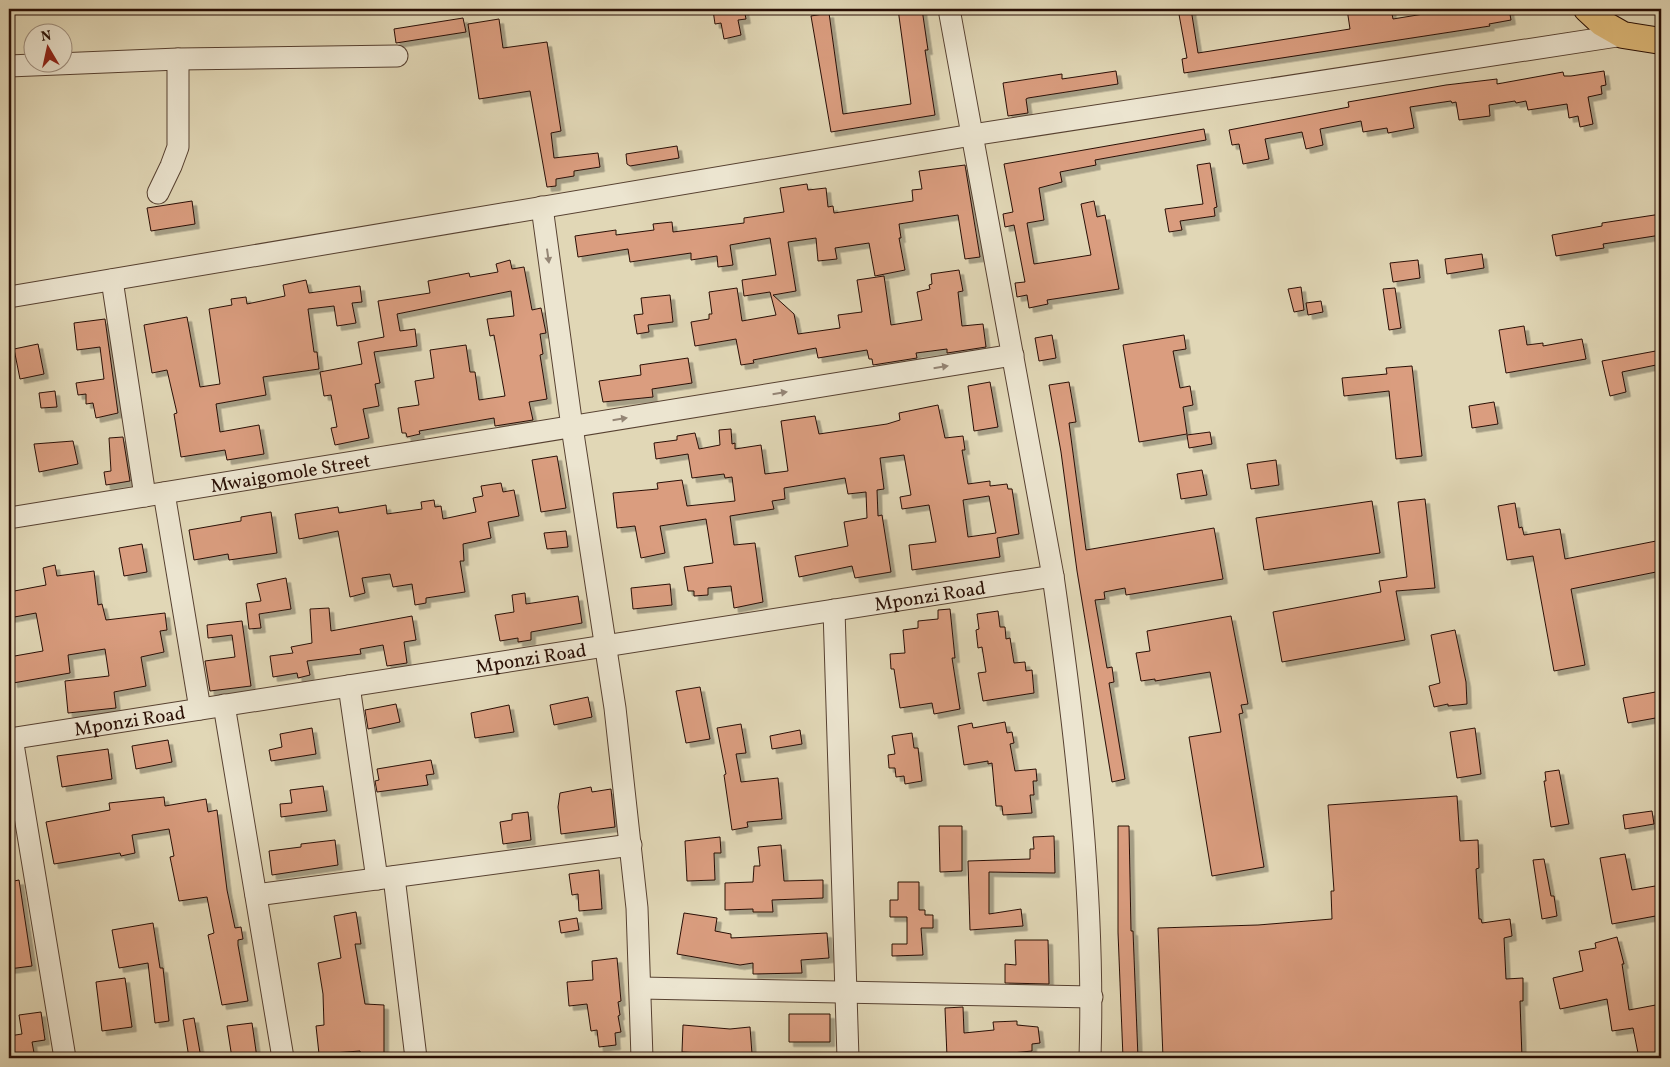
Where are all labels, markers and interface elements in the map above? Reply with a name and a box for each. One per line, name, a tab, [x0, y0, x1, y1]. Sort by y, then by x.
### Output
north arrow	[22, 22, 72, 72]
text: N	[40, 26, 53, 47]
one-way arrow	[545, 248, 553, 264]
one-way arrow	[933, 363, 949, 371]
one-way arrow	[773, 389, 789, 397]
one-way arrow	[612, 415, 628, 423]
street label: Mwaigomole Street	[209, 448, 373, 500]
street label: Mponzi Road	[873, 576, 988, 619]
street label: Mponzi Road	[474, 638, 588, 681]
street label: Mponzi Road	[72, 701, 187, 744]

